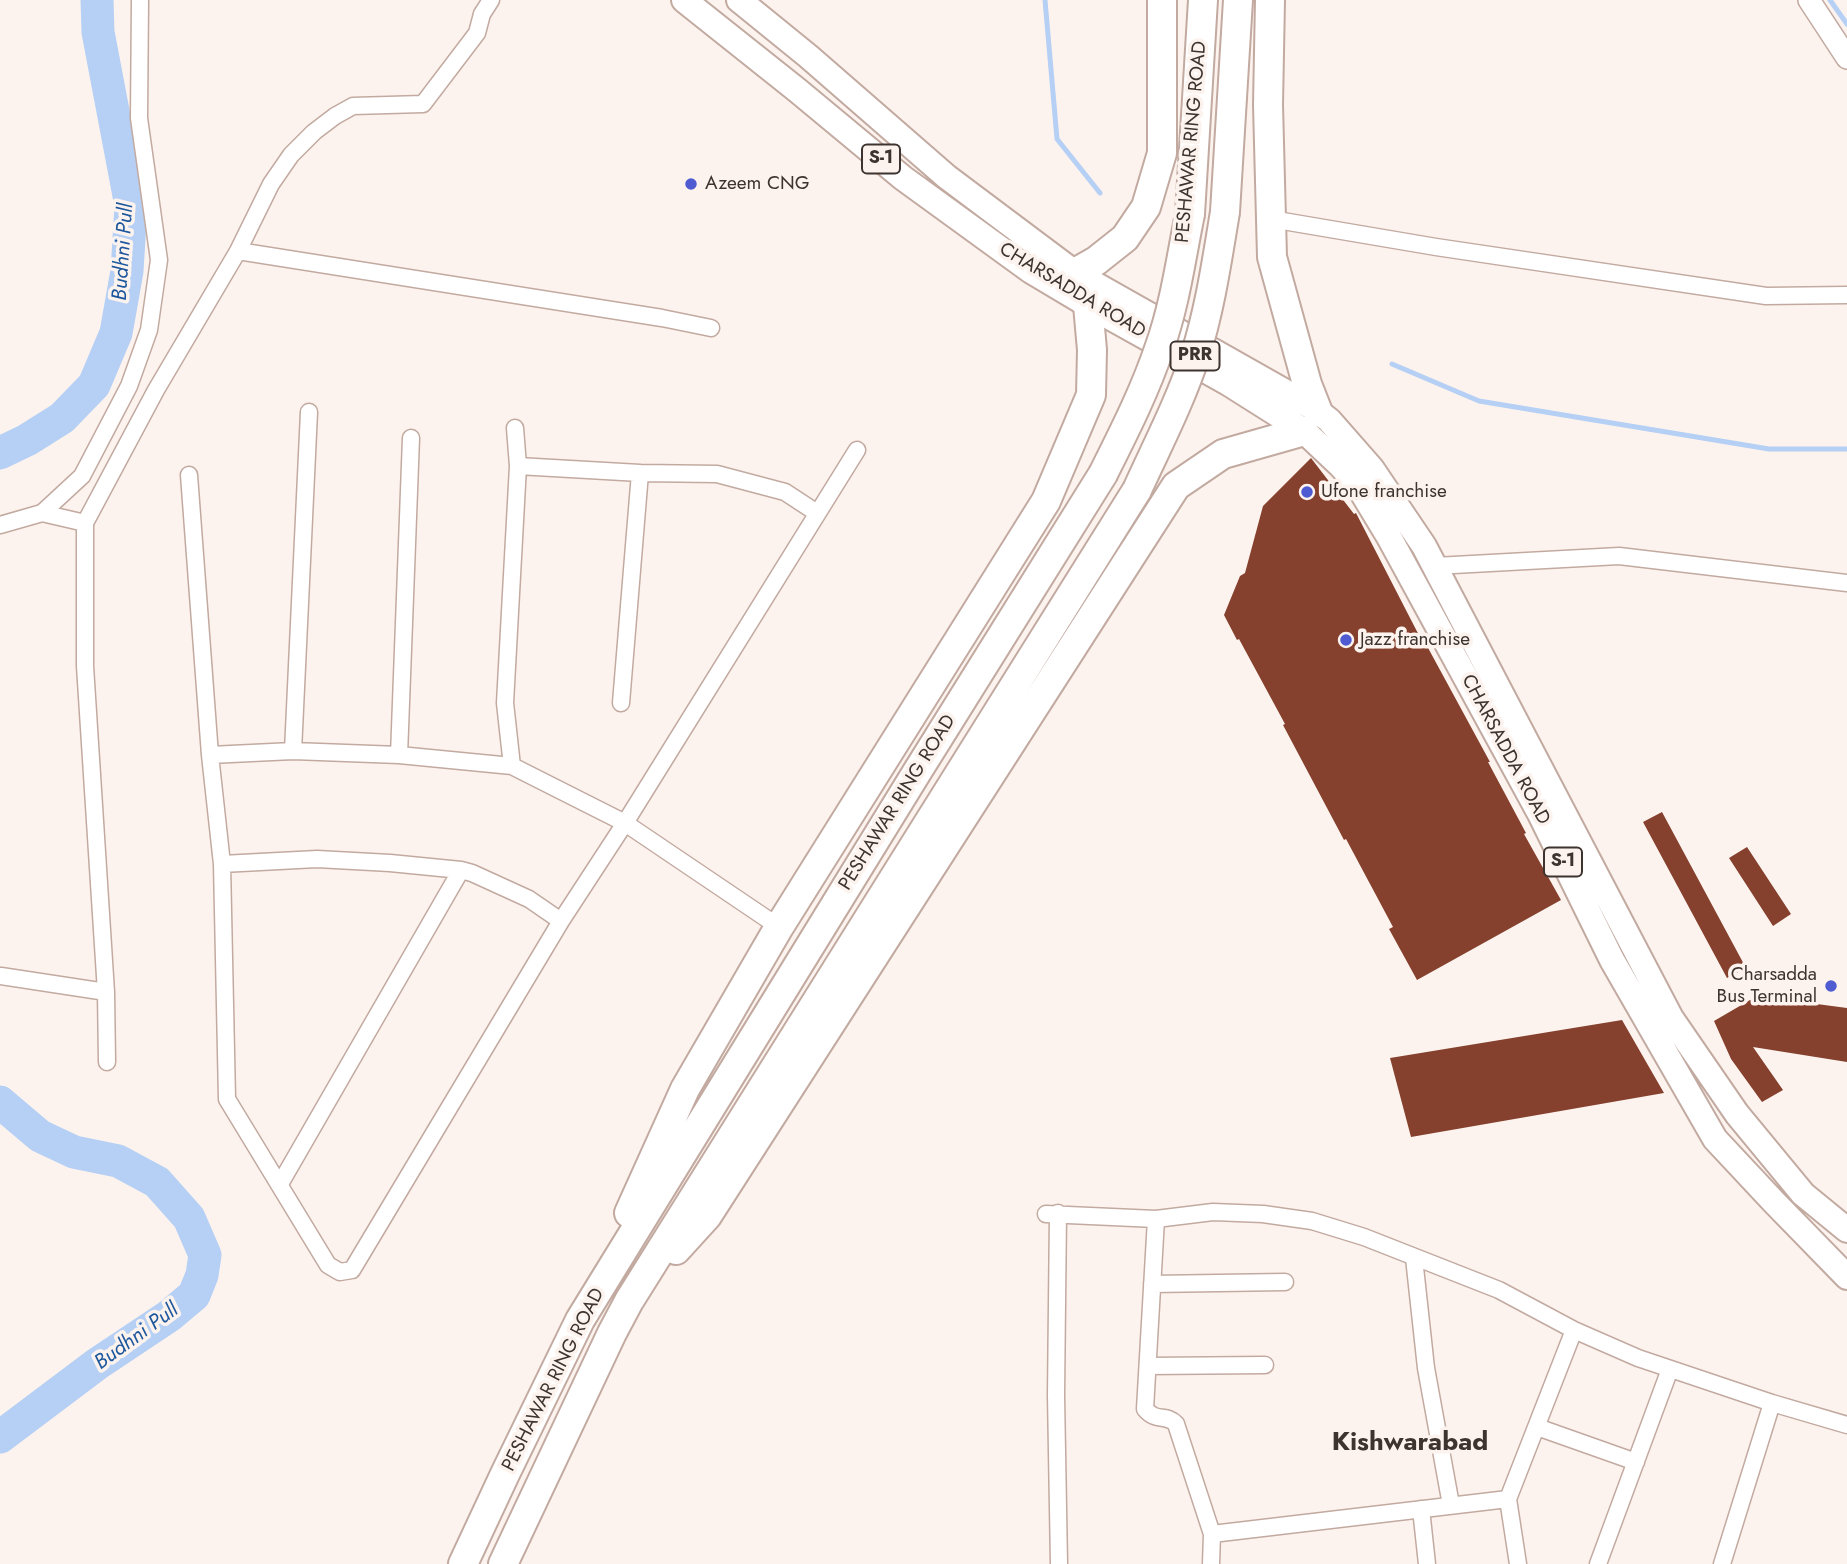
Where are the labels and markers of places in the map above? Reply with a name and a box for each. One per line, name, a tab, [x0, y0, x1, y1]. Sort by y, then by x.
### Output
place label: Azeem CNG	[705, 173, 809, 195]
marker: Azeem CNG	[683, 176, 699, 192]
place label: Ufone franchise	[1321, 481, 1447, 503]
marker: Ufone franchise	[1299, 484, 1315, 500]
place label: Jazz franchise	[1360, 629, 1470, 651]
marker: Jazz franchise	[1338, 632, 1354, 648]
place label: Charsadda Bus Terminal	[1717, 964, 1817, 1008]
marker: Charsadda Bus Terminal	[1823, 978, 1839, 994]

